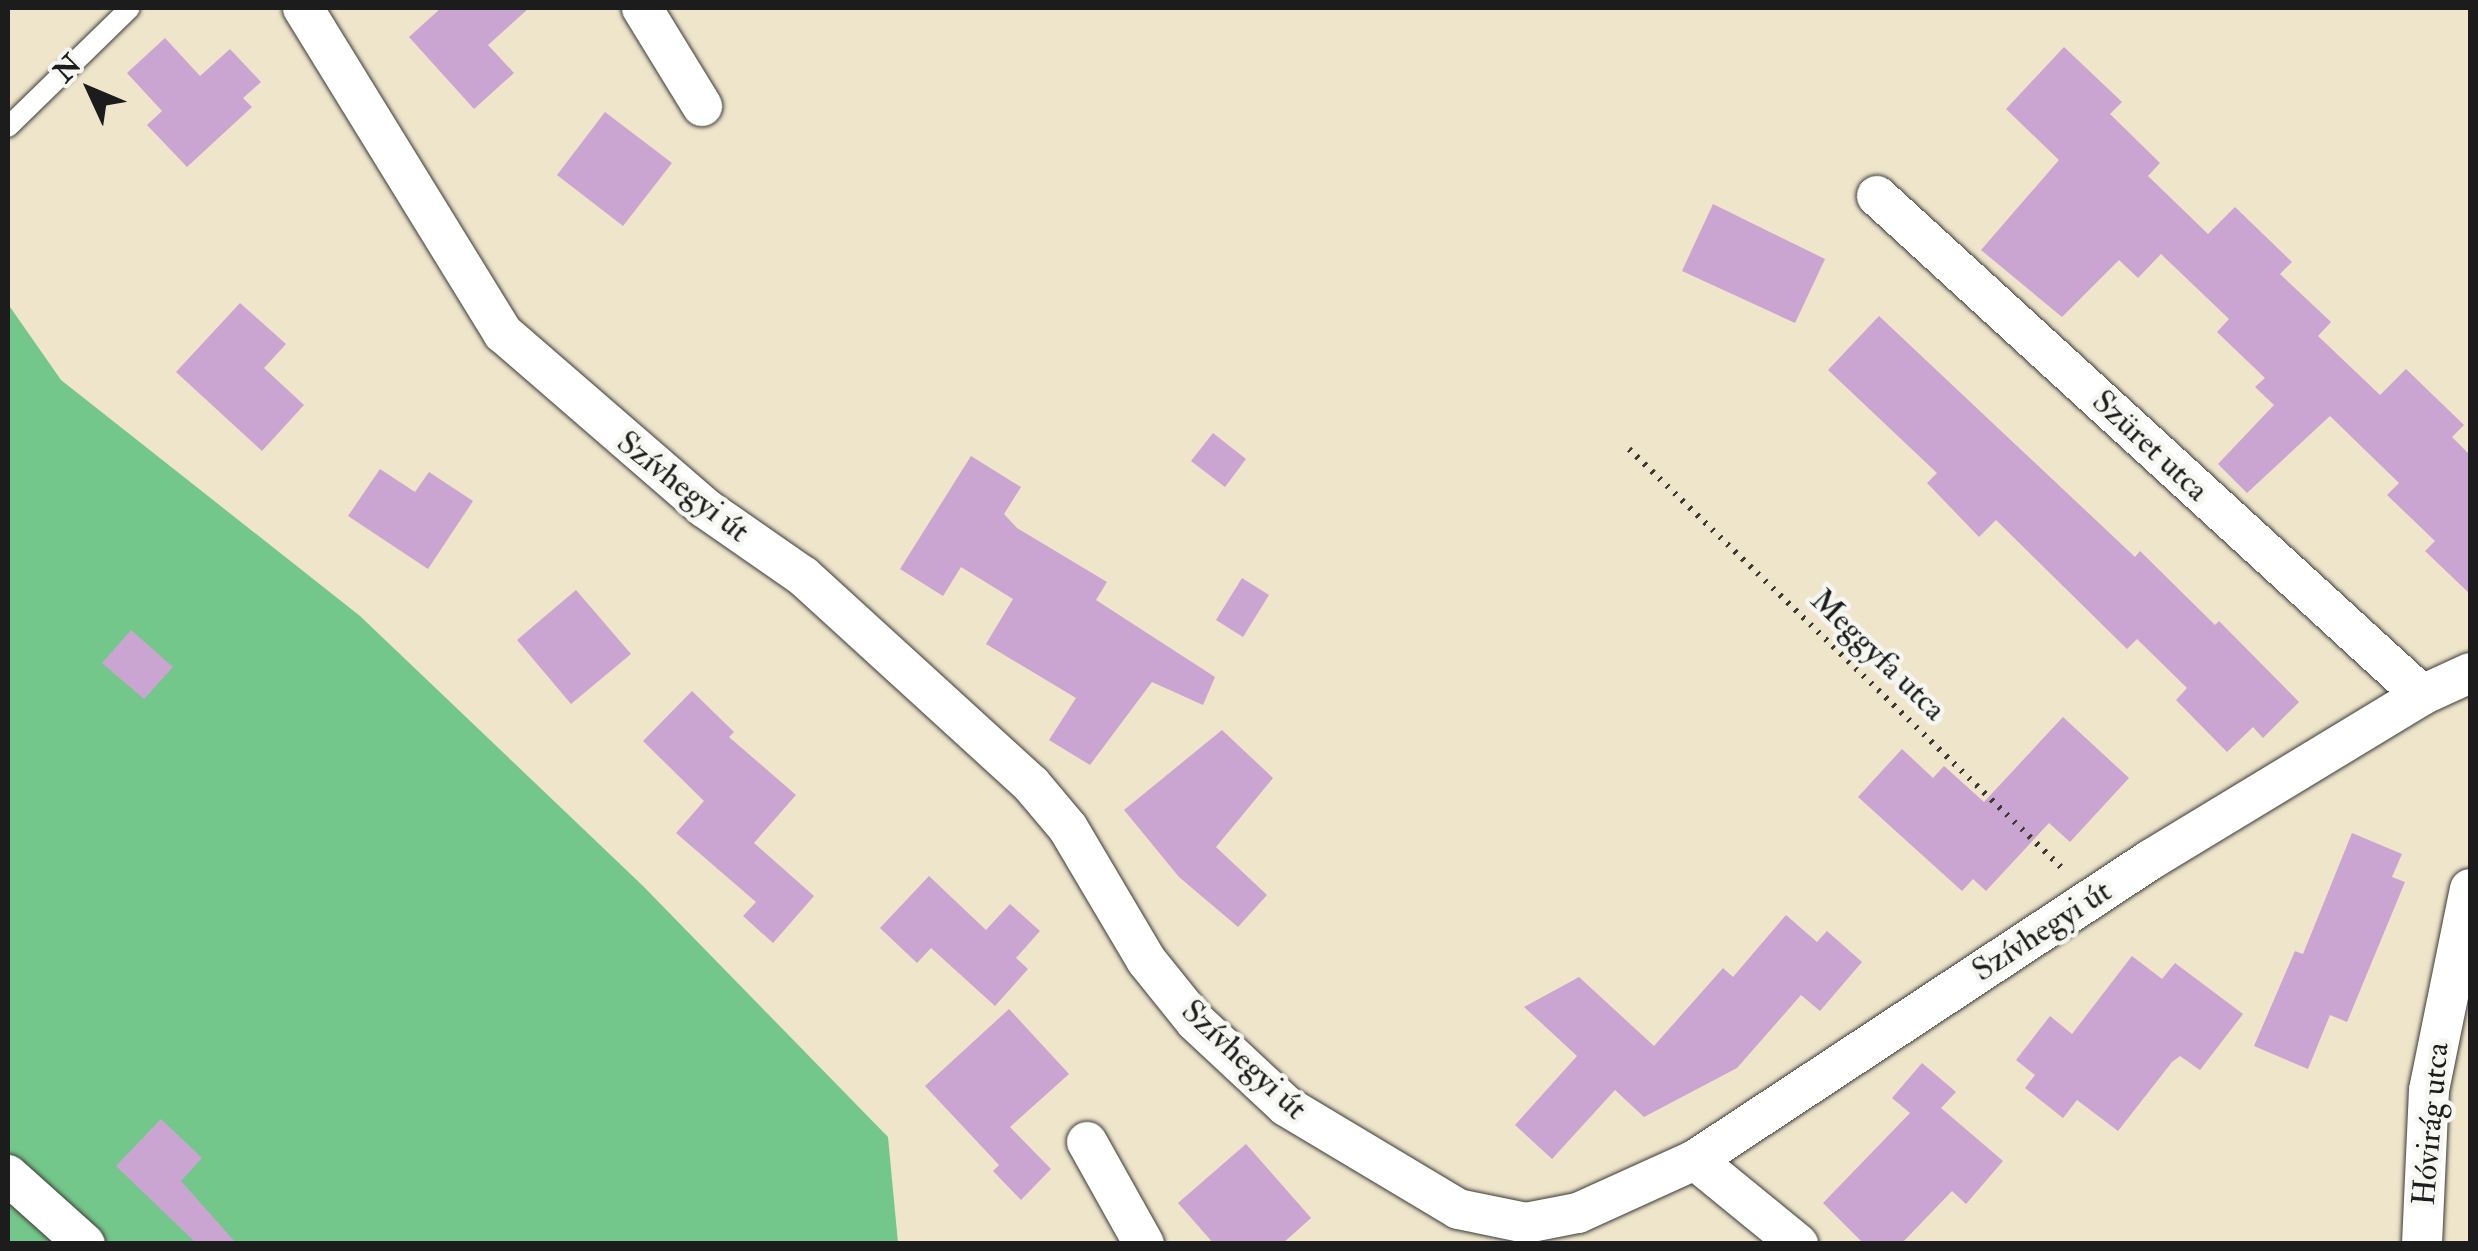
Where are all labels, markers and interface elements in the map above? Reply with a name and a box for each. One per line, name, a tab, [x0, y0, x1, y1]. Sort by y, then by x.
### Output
north arrow	[40, 40, 140, 140]
text: N	[47, 48, 89, 90]
street label: Szüret utca	[2084, 383, 2216, 509]
street label: Szívhegyi út	[609, 423, 757, 551]
street label: Meggyfa utca	[1803, 581, 1953, 729]
street label: Szívhegyi út	[1965, 872, 2119, 990]
street label: Szívhegyi út	[1173, 992, 1315, 1128]
street label: Hóvirág utca	[2405, 1041, 2457, 1207]

